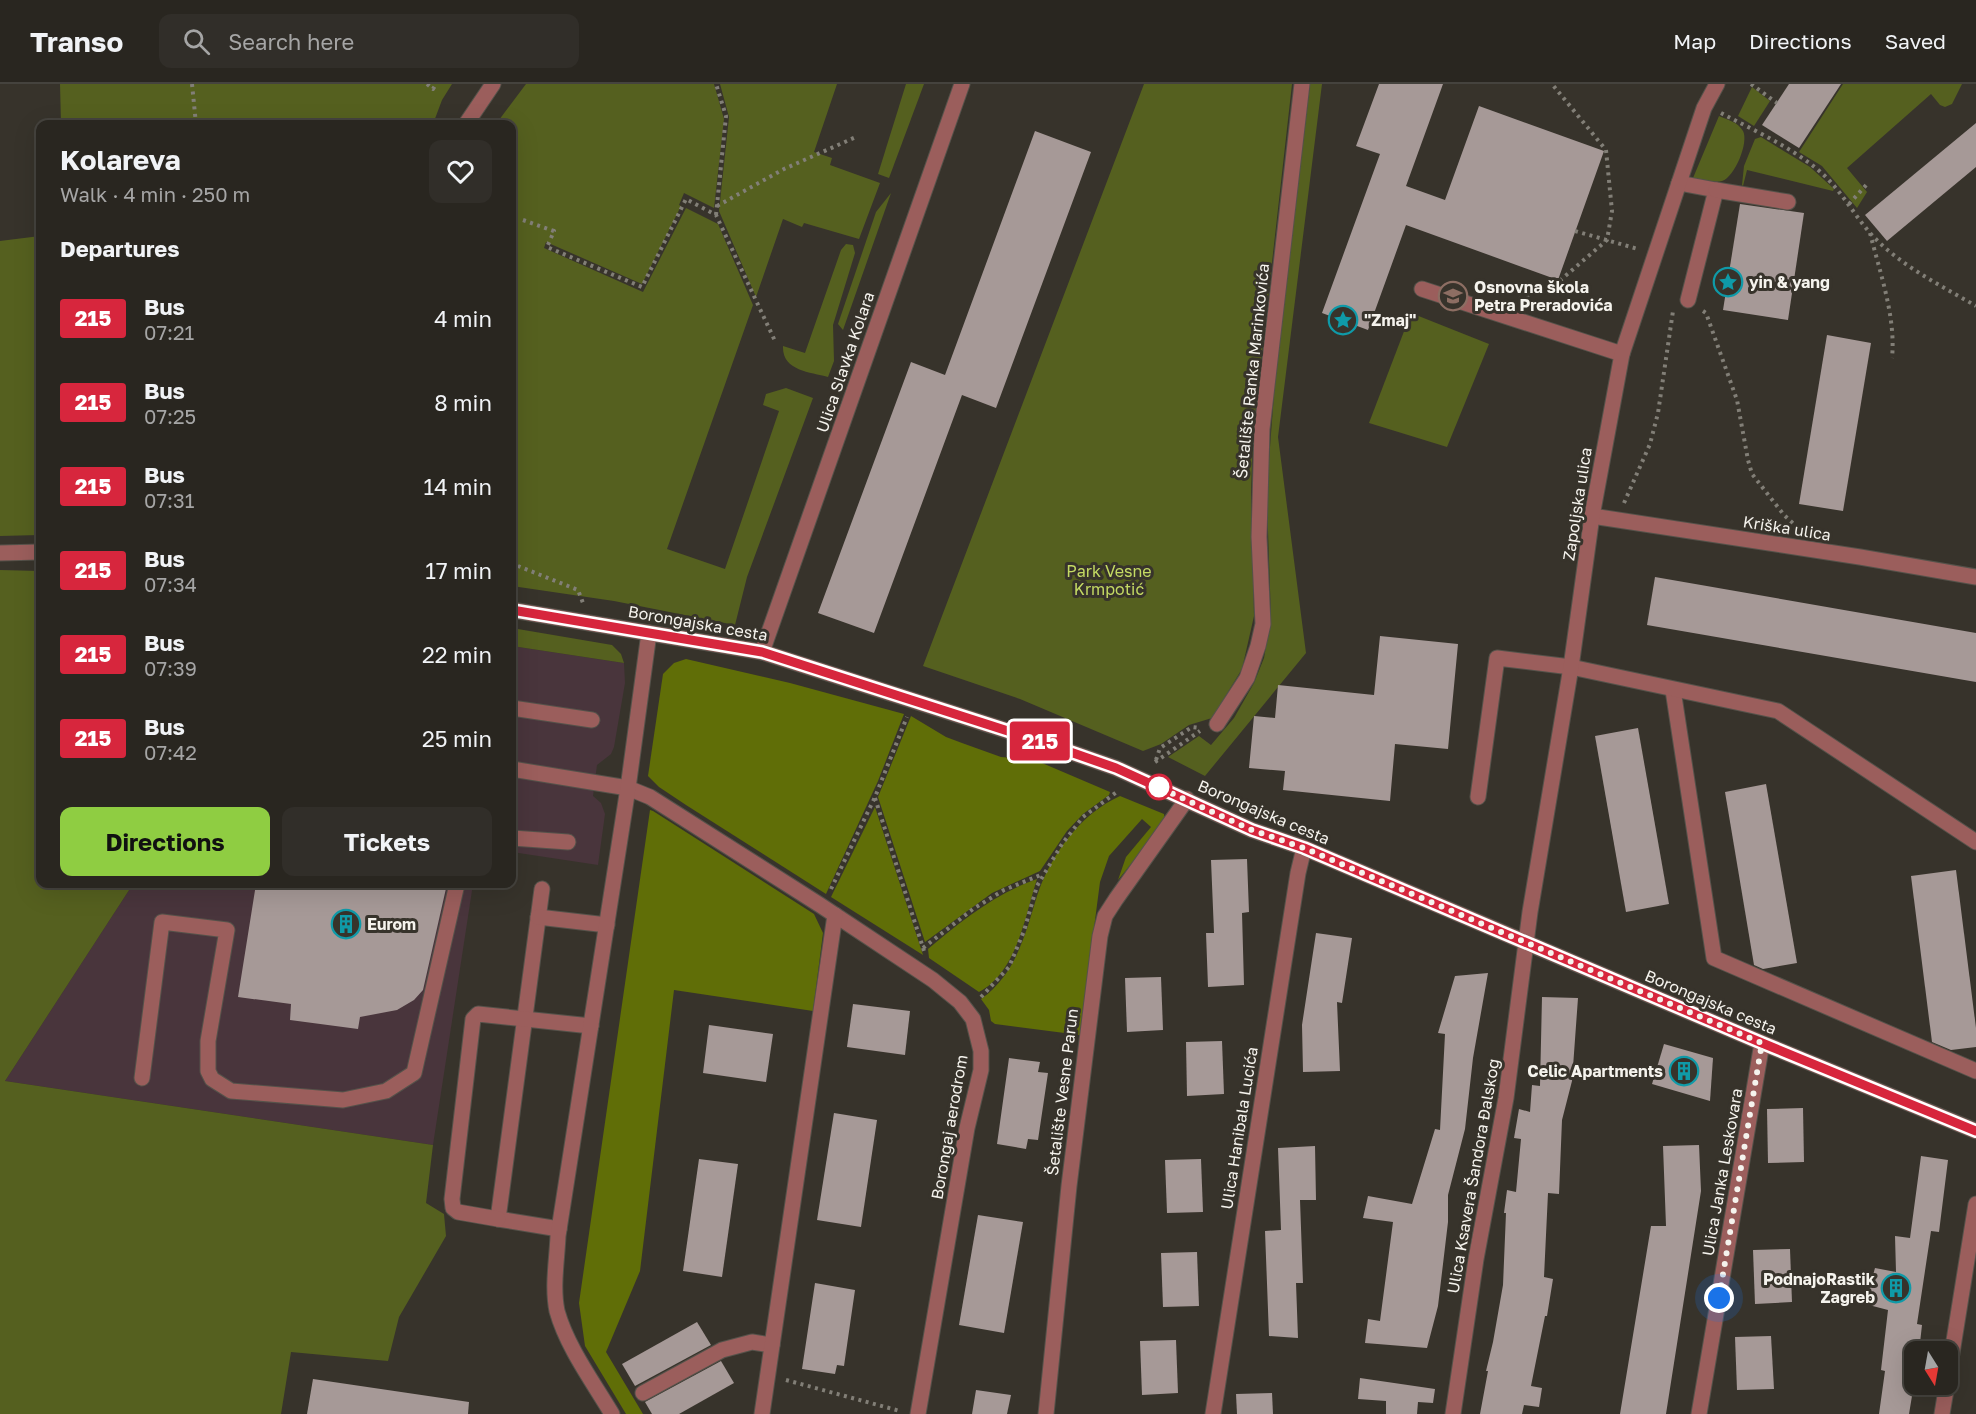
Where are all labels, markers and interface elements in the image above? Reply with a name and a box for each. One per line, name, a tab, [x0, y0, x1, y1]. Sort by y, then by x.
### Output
search box	[159, 14, 579, 68]
text: Transo	[30, 25, 123, 58]
icon: search	[180, 25, 213, 58]
text: Search here	[228, 28, 354, 55]
text: Map	[1673, 28, 1716, 54]
text: Directions	[1749, 28, 1852, 54]
text: Saved	[1885, 28, 1946, 54]
button: heart	[429, 140, 492, 203]
text: Kolareva	[60, 143, 181, 176]
text: Walk · 4 min · 250 m	[60, 182, 250, 206]
text: Departures	[60, 235, 179, 262]
street label: Šetalište Ranka Marinkovića	[1231, 262, 1273, 480]
place icon: yin & yang	[1712, 266, 1744, 298]
place label: yin & yang	[1749, 272, 1830, 292]
place label: Osnovna škola Petra Preradovića	[1474, 277, 1613, 315]
school or university icon: Osnovna škola Petra Preradovića	[1437, 280, 1469, 312]
street label: Ulica Slavka Kolara	[812, 289, 878, 435]
text: Bus	[144, 293, 185, 320]
place icon: "Zmaj"	[1327, 304, 1359, 336]
text: 215	[75, 305, 111, 331]
text: 4 min	[434, 305, 492, 332]
place label: "Zmaj"	[1364, 310, 1416, 330]
text: 07:21	[144, 320, 194, 344]
text: Bus	[144, 377, 185, 404]
text: 215	[75, 389, 111, 415]
text: 8 min	[434, 389, 492, 416]
text: 07:25	[144, 404, 196, 428]
street label: Zapoljska ulica	[1558, 446, 1596, 562]
text: Bus	[144, 461, 185, 488]
text: 215	[75, 473, 111, 499]
text: 14 min	[424, 473, 492, 500]
text: 07:31	[144, 488, 194, 512]
street label: Kriška ulica	[1742, 511, 1832, 545]
text: Bus	[144, 545, 185, 572]
text: 215	[75, 557, 111, 583]
text: 17 min	[425, 557, 492, 584]
park label: Park Vesne Krmpotić	[1066, 561, 1152, 599]
text: 07:34	[144, 572, 197, 596]
street label: Borongajska cesta	[627, 601, 769, 645]
text: Bus	[144, 629, 185, 656]
text: 215	[75, 641, 111, 667]
text: 22 min	[422, 641, 492, 668]
text: 07:39	[144, 656, 197, 680]
text: Bus	[144, 713, 185, 740]
line badge: 215	[1006, 722, 1074, 760]
text: 215	[75, 725, 111, 751]
text: 25 min	[422, 725, 492, 752]
text: 215	[1022, 728, 1058, 754]
text: 07:42	[144, 740, 197, 764]
unlabelled marker	[1146, 774, 1172, 800]
street label: Borongajska cesta	[1195, 775, 1333, 849]
button: Directions	[60, 807, 270, 876]
button: Tickets	[282, 807, 492, 876]
building icon: Eurom	[330, 908, 362, 940]
place label: Eurom	[367, 914, 416, 934]
street label: Borongajska cesta	[1642, 965, 1780, 1039]
street label: Šetalište Vesne Parun	[1042, 1007, 1082, 1177]
street label: Ulica Hanibala Lucića	[1216, 1045, 1262, 1211]
street label: Borongaj aerodrom	[926, 1053, 972, 1201]
building icon: Celic Apartments	[1668, 1055, 1700, 1087]
street label: Ulica Ksavera Šandora Đalskog	[1442, 1057, 1504, 1295]
place label: Celic Apartments	[1527, 1061, 1663, 1081]
street label: Ulica Janka Leskovara	[1697, 1087, 1747, 1257]
place label: PodnajoRastik Zagreb	[1763, 1269, 1876, 1307]
building icon: PodnajoRastik Zagreb	[1880, 1272, 1912, 1304]
your location	[1704, 1283, 1734, 1313]
north arrow	[1904, 1341, 1958, 1395]
map controls	[1904, 1341, 1958, 1395]

